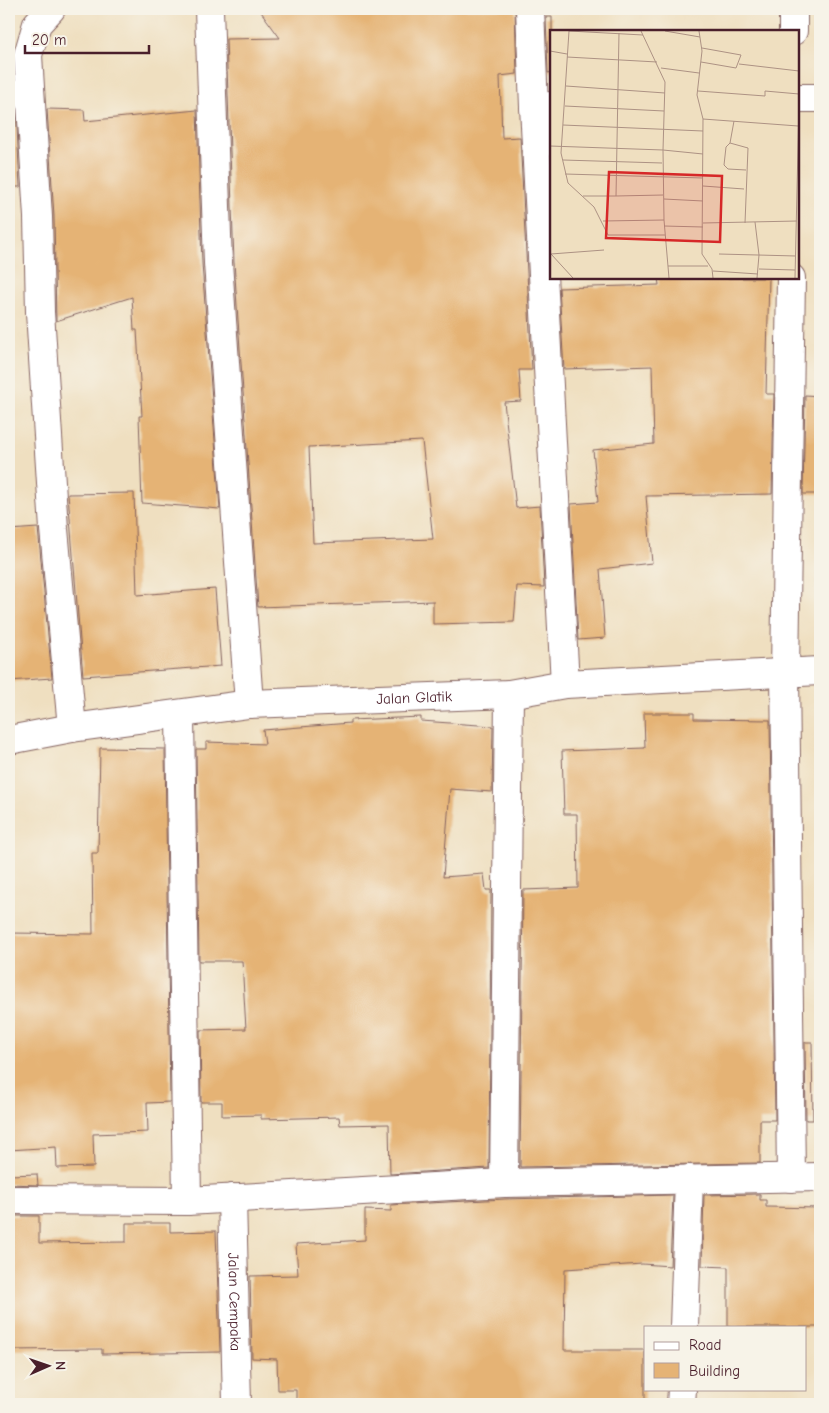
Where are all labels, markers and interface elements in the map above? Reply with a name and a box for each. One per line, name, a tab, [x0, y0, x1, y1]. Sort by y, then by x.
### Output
scale bar	[25, 22, 149, 54]
inset map	[550, 30, 799, 279]
text: 20 m	[32, 31, 66, 49]
street label: Jalan Glatik	[376, 687, 453, 708]
street label: Jalan Cempaka	[224, 1252, 245, 1351]
legend	[644, 1326, 806, 1390]
text: Road	[689, 1336, 721, 1354]
north arrow	[22, 1340, 72, 1390]
text: N	[52, 1361, 69, 1370]
text: Building	[689, 1362, 740, 1380]

